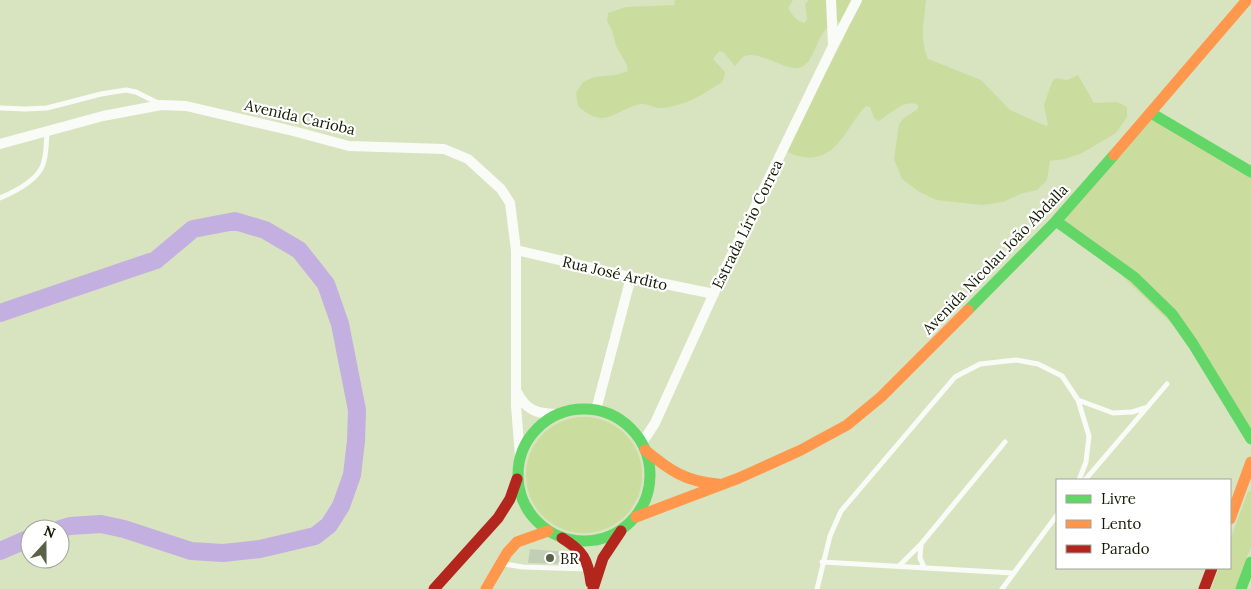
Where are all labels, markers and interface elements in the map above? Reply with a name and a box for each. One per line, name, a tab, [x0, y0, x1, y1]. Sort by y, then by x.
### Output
street label: Avenida Carioba	[242, 95, 357, 139]
street label: Estrada Lírio Correa	[708, 156, 787, 292]
street label: Avenida Nicolau João Abdalla	[918, 180, 1072, 339]
street label: Rua José Ardito	[561, 252, 670, 294]
legend	[1056, 479, 1231, 569]
text: Livre	[1101, 489, 1136, 508]
text: Lento	[1101, 514, 1142, 533]
north arrow	[20, 519, 70, 569]
text: N	[41, 522, 58, 542]
text: Parado	[1101, 539, 1150, 558]
place label: BR	[560, 549, 579, 568]
marker: BR	[544, 552, 556, 564]

